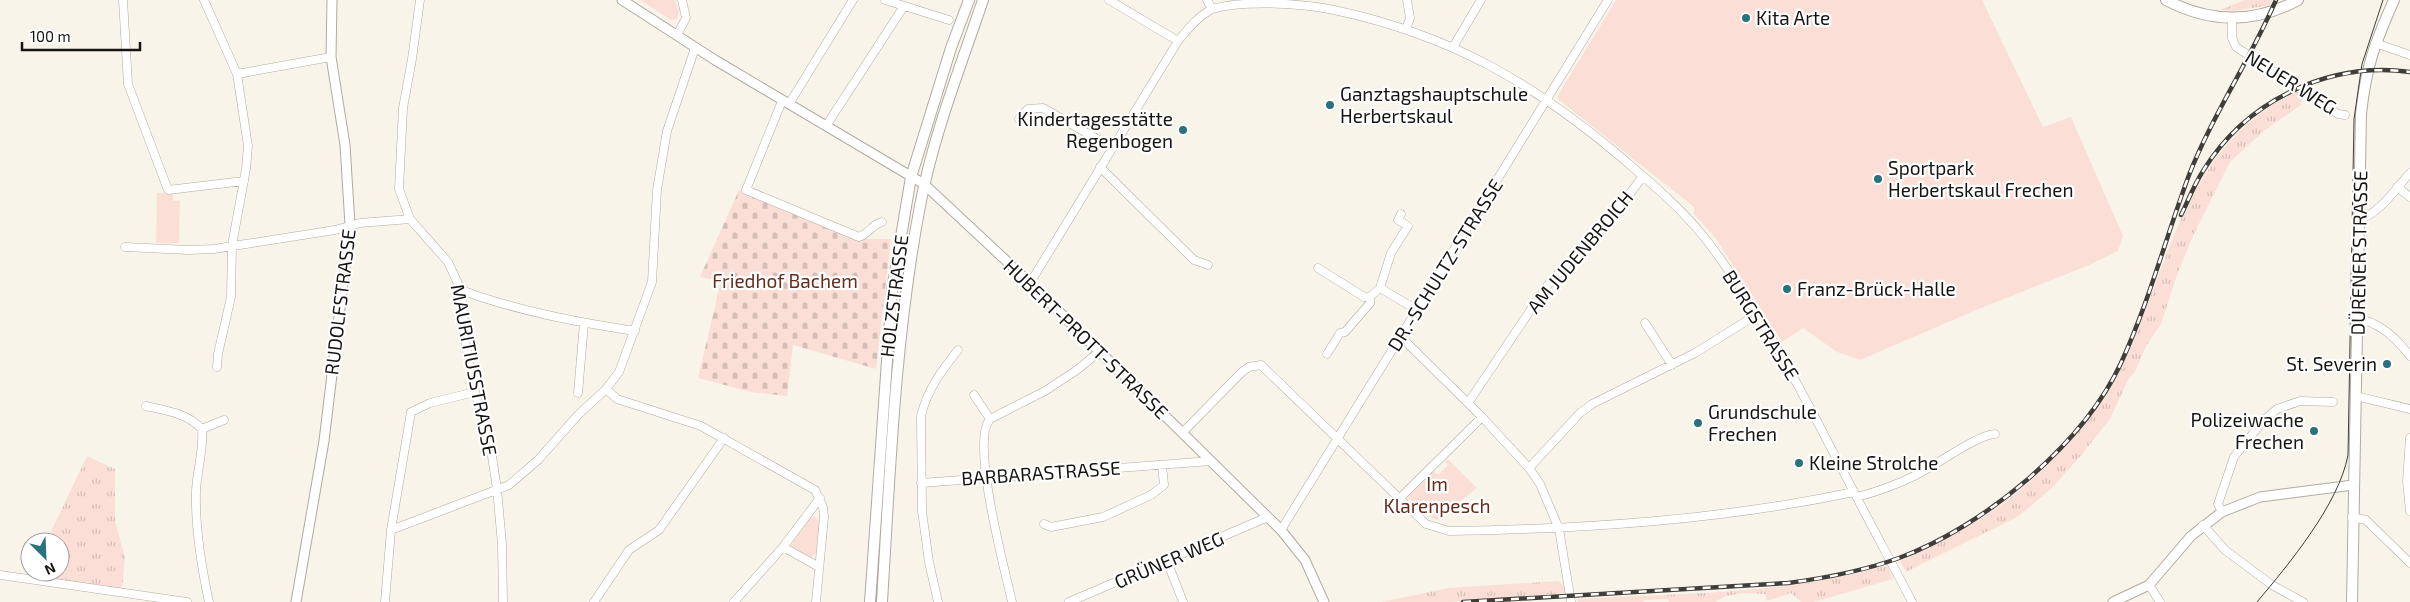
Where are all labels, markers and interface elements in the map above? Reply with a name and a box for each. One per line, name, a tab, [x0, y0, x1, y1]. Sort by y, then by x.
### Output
place label: Kita Arte	[1756, 6, 1830, 29]
marker: Kita Arte	[1740, 12, 1752, 24]
scale bar	[22, 20, 140, 52]
text: 100 m	[30, 27, 71, 45]
street label: NEUER WEG	[2241, 44, 2341, 119]
place label: Ganztagshauptschule Herbertskaul	[1340, 82, 1528, 127]
marker: Ganztagshauptschule Herbertskaul	[1324, 99, 1336, 111]
place label: Kindertagesstätte Regenbogen	[1017, 107, 1173, 152]
marker: Kindertagesstätte Regenbogen	[1177, 124, 1189, 136]
place label: Sportpark Herbertskaul Frechen	[1888, 156, 2073, 201]
street label: DÜRENER STRASSE	[2346, 170, 2371, 336]
marker: Sportpark Herbertskaul Frechen	[1872, 173, 1884, 185]
street label: DR.-SCHULTZ-STRASSE	[1382, 174, 1507, 355]
street label: AM JUDENBROICH	[1522, 186, 1638, 318]
street label: RUDOLFSTRASSE	[319, 228, 360, 376]
street label: HOLZSTRASSE	[875, 233, 912, 358]
street label: HUBERT-PROTT-STRASSE	[999, 254, 1173, 423]
street label: BURGSTRASSE	[1718, 265, 1804, 384]
park label: Friedhof Bachem	[712, 269, 858, 292]
place label: Franz-Brück-Halle	[1797, 277, 1956, 300]
street label: MAURITIUSSTRASSE	[447, 282, 502, 458]
marker: Franz-Brück-Halle	[1781, 283, 1793, 295]
place label: St. Severin	[2286, 352, 2377, 375]
marker: St. Severin	[2381, 358, 2393, 370]
place label: Grundschule Frechen	[1708, 400, 1817, 445]
place label: Polizeiwache Frechen	[2191, 408, 2304, 453]
marker: Grundschule Frechen	[1692, 417, 1704, 429]
marker: Polizeiwache Frechen	[2308, 425, 2320, 437]
place label: Kleine Strolche	[1809, 451, 1938, 474]
street label: BARBARASTRASSE	[960, 455, 1121, 490]
marker: Kleine Strolche	[1793, 457, 1805, 469]
park label: Im Klarenpesch	[1383, 472, 1491, 517]
street label: GRÜNER WEG	[1111, 526, 1227, 593]
north arrow	[20, 532, 70, 582]
text: N	[42, 560, 59, 579]

